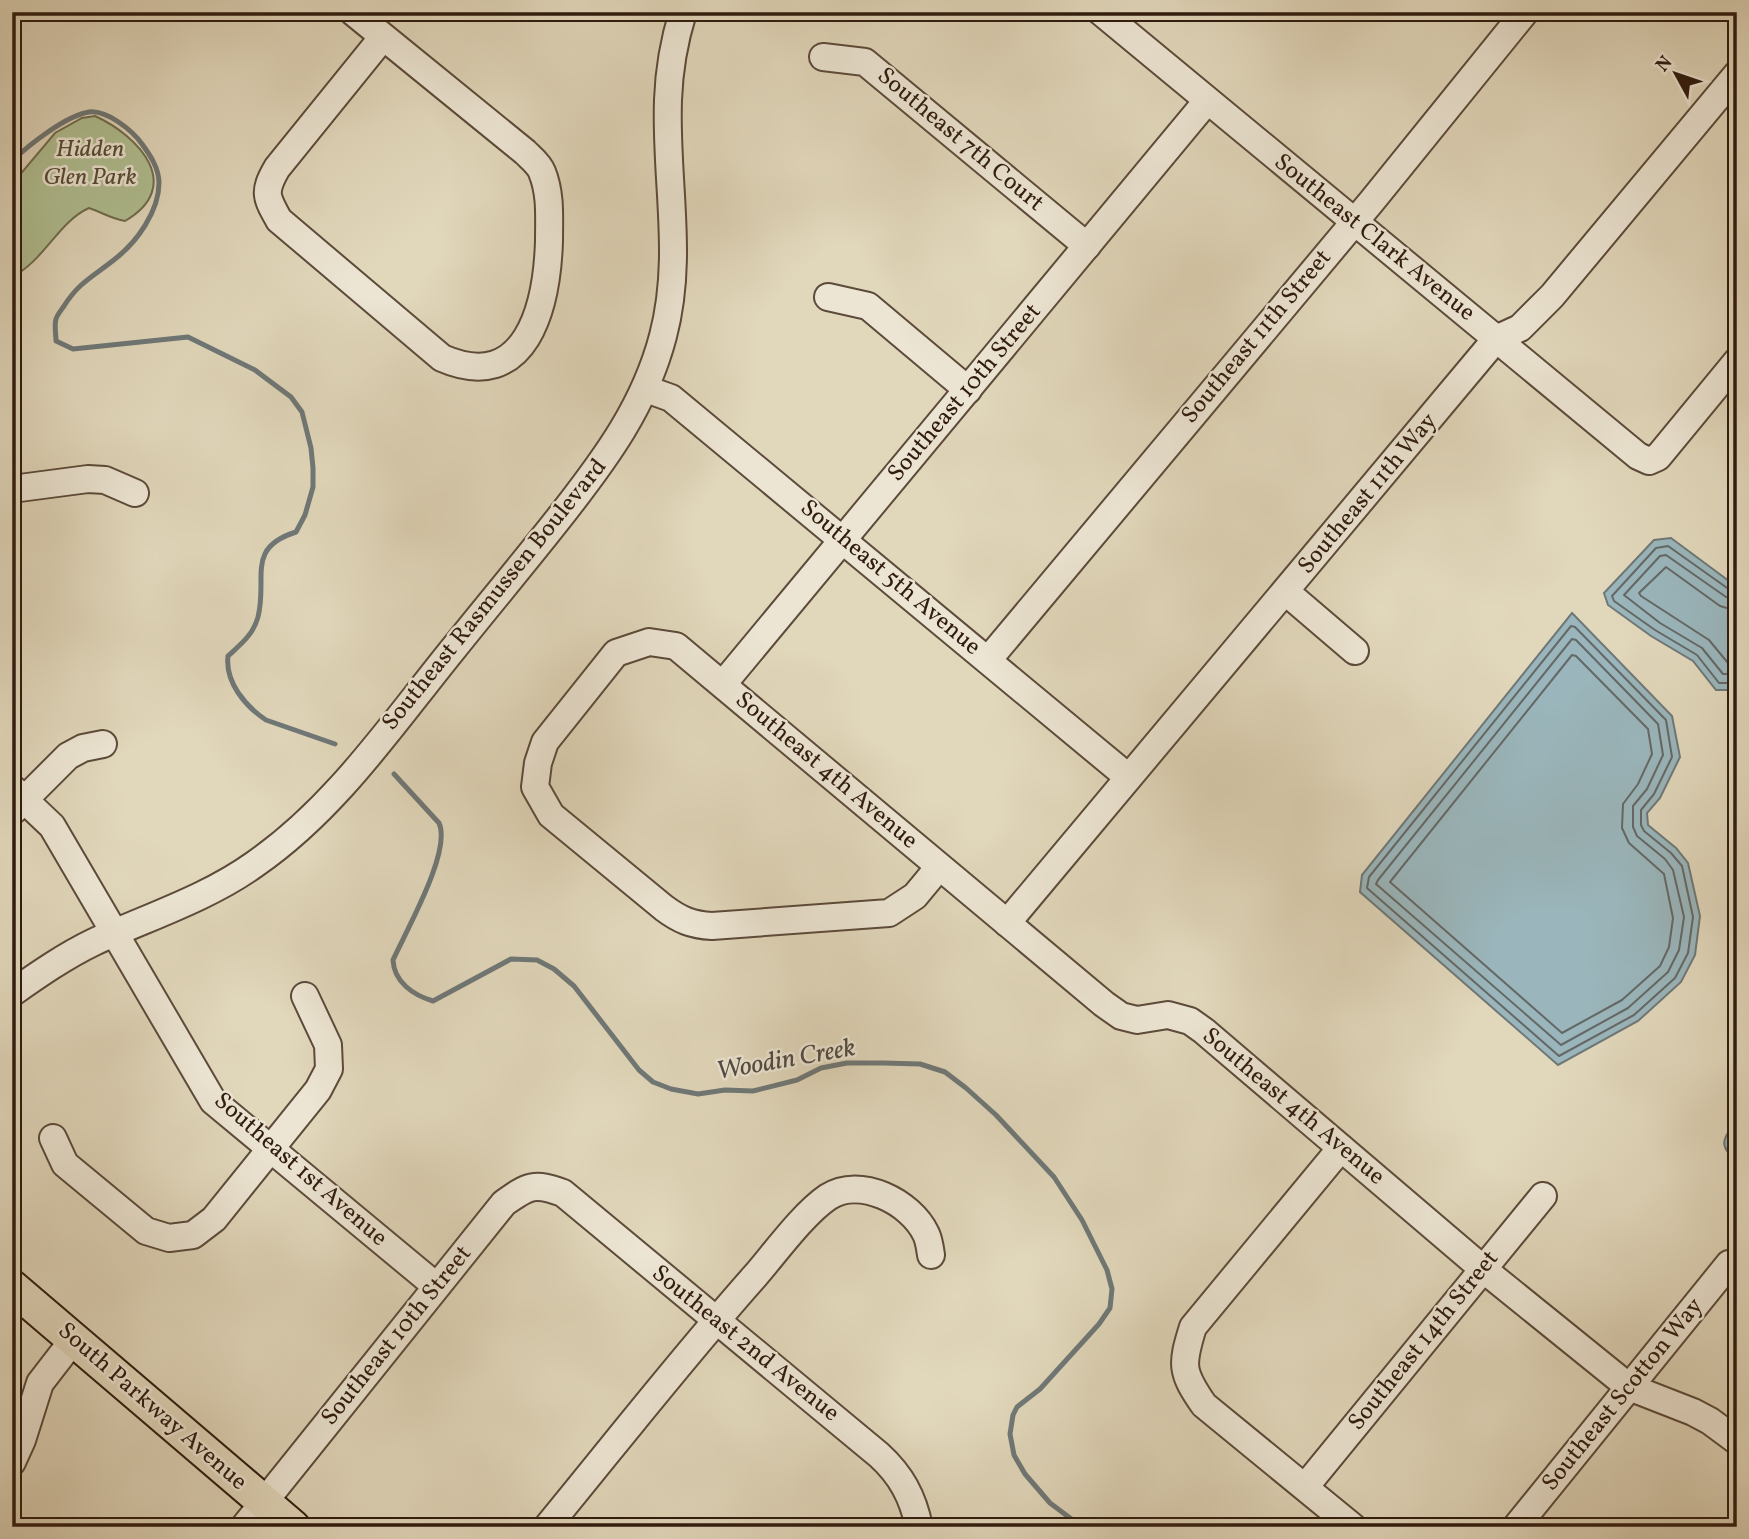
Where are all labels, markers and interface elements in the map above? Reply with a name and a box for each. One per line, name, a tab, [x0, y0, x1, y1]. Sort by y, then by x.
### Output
north arrow	[1640, 38, 1710, 108]
text: N	[1650, 51, 1679, 78]
street label: Southeast 7th Court	[869, 60, 1051, 220]
park label: Hidden Glen Park	[43, 133, 137, 195]
street label: Southeast Clark Avenue	[1266, 146, 1482, 330]
street label: Southeast 11th Street	[1174, 243, 1340, 431]
street label: Southeast 10th Street	[880, 297, 1050, 489]
street label: Southeast 11th Way	[1290, 406, 1446, 582]
street label: Southeast Rasmussen Boulevard	[374, 452, 616, 738]
street label: Southeast 5th Avenue	[792, 492, 988, 664]
street label: Southeast 4th Avenue	[727, 684, 925, 858]
street label: Southeast 4th Avenue	[1194, 1020, 1392, 1194]
water label: Woodin Creek	[714, 1030, 858, 1090]
street label: Southeast 1st Avenue	[206, 1085, 394, 1255]
street label: Southeast 10th Street	[314, 1239, 480, 1433]
street label: Southeast 14th Street	[1341, 1244, 1507, 1438]
street label: Southeast 2nd Avenue	[644, 1257, 846, 1431]
street label: Southeast Scotton Way	[1534, 1291, 1712, 1499]
street label: South Parkway Avenue	[50, 1315, 254, 1499]

